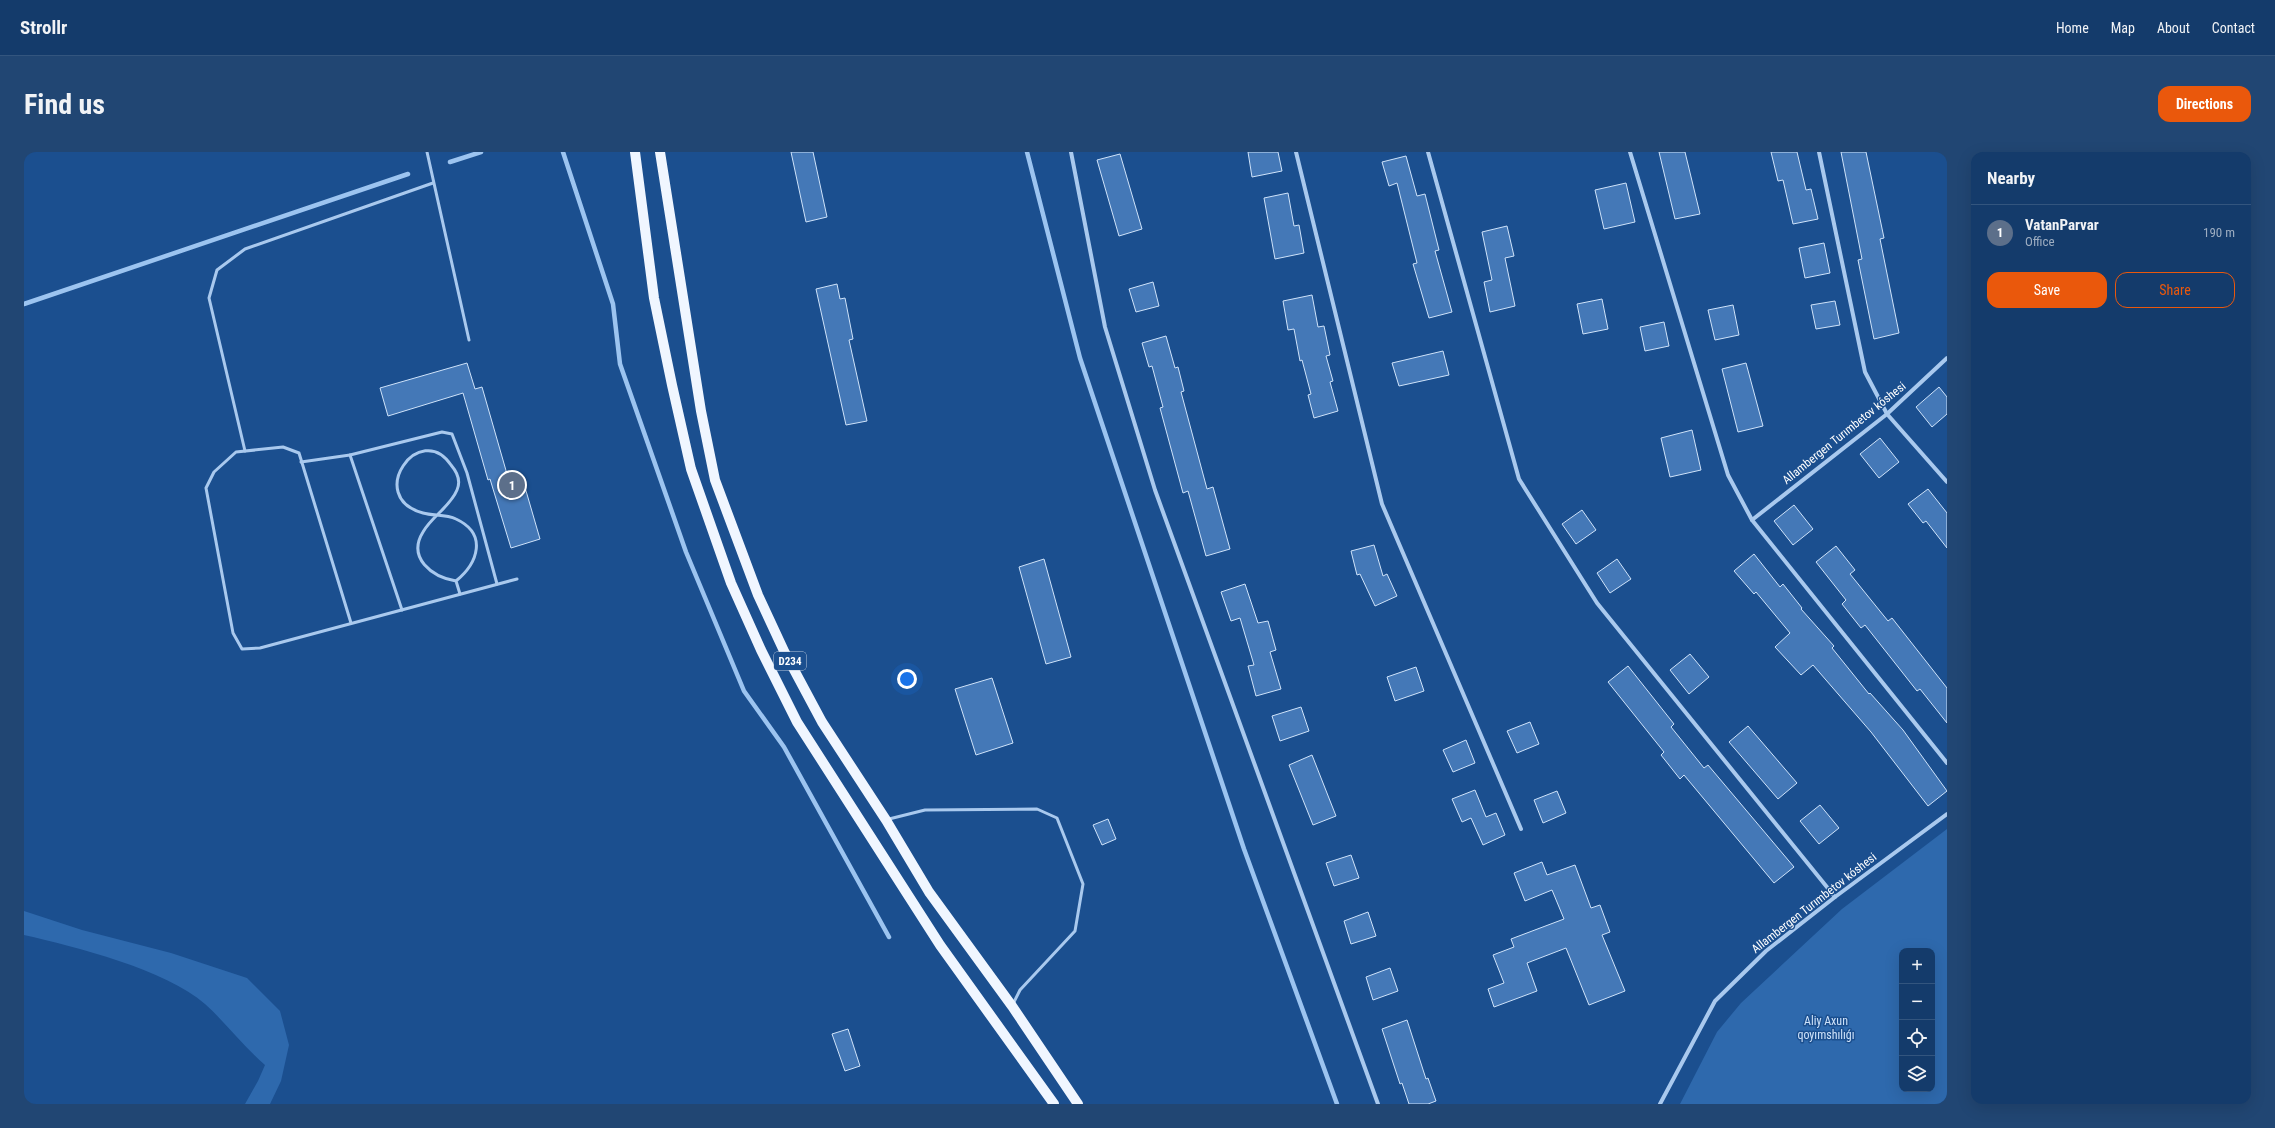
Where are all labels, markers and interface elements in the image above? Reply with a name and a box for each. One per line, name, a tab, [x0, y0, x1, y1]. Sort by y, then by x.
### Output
text: Strollr	[20, 16, 67, 39]
text: Home	[2056, 20, 2089, 36]
text: Map	[2111, 20, 2135, 36]
text: About	[2157, 20, 2190, 36]
text: Contact	[2212, 20, 2255, 36]
button: Directions	[2158, 86, 2251, 122]
text: Find us	[24, 88, 105, 121]
text: Nearby	[1987, 168, 2035, 188]
text: VatanParvar	[2025, 216, 2099, 234]
text: 1	[1997, 225, 2003, 240]
text: 190 m	[2203, 225, 2235, 240]
text: Office	[2025, 234, 2055, 249]
button: Save	[1987, 272, 2107, 308]
button: Share	[2115, 272, 2235, 308]
street label: Allambergen Turımbetov kóshesi	[1780, 379, 1908, 487]
pin: 1	[499, 470, 525, 500]
road number: D234	[774, 652, 806, 670]
your location	[897, 669, 917, 689]
street label: Allambergen Turımbetov kóshesi	[1749, 850, 1879, 956]
map controls	[1899, 948, 1935, 1092]
button: +	[1899, 948, 1935, 984]
button: −	[1899, 984, 1935, 1020]
park label: Aliy Axun qoyımshılıǵı	[1797, 1014, 1855, 1042]
button: locate	[1899, 1020, 1935, 1056]
button: layers	[1899, 1056, 1935, 1092]

